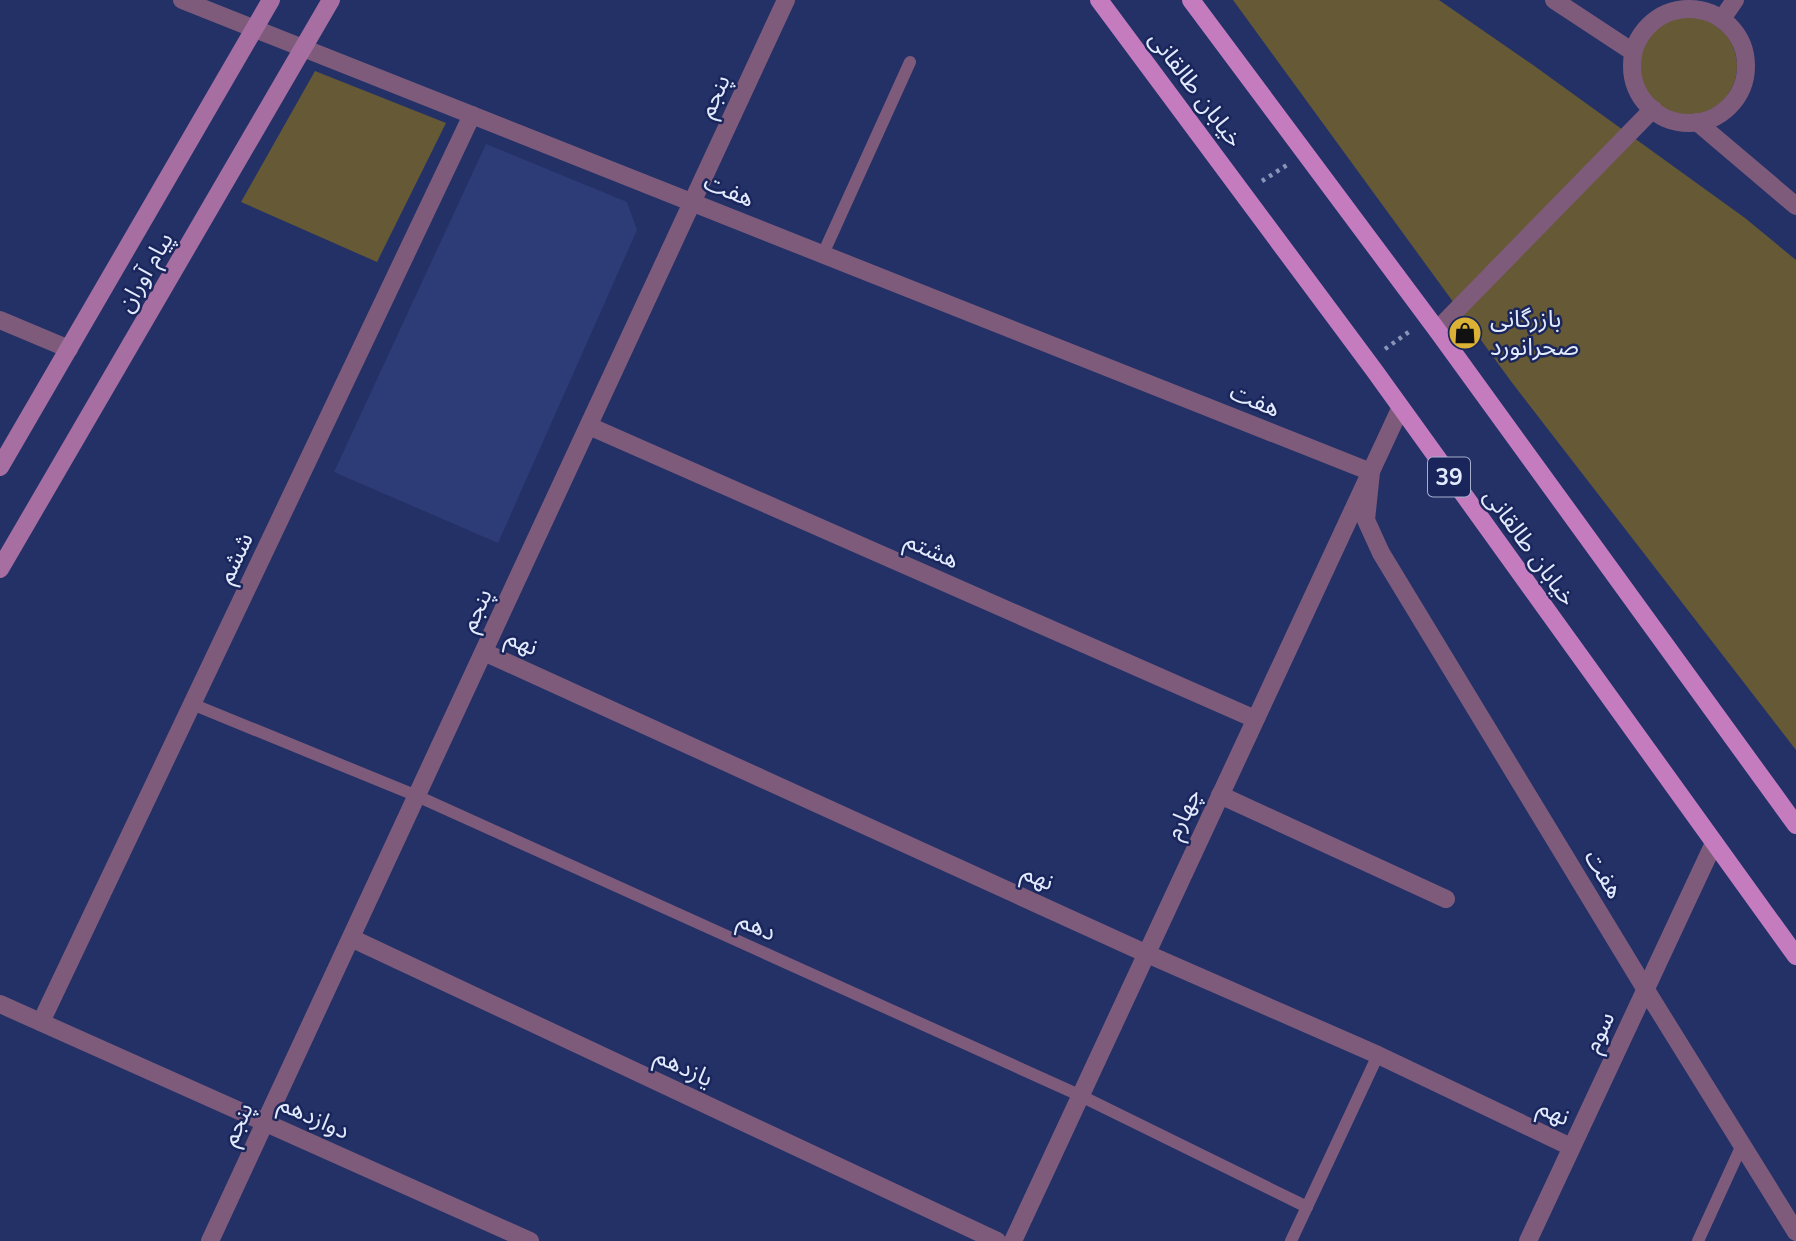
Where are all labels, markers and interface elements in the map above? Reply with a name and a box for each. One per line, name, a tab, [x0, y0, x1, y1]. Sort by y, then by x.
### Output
street label: خیابان طالقانی	[1142, 24, 1250, 154]
street label: پنجم	[690, 69, 739, 123]
street label: هفت	[699, 165, 759, 215]
street label: پیام آوران	[109, 226, 182, 319]
place label: بازرگانی صحرانورد	[1490, 303, 1579, 363]
shop icon: بازرگانی صحرانورد	[1446, 314, 1484, 352]
street label: هفت	[1225, 375, 1285, 425]
road number: 39	[1428, 457, 1470, 496]
street label: خیابان طالقانی	[1476, 482, 1584, 612]
street label: هشتم	[899, 524, 964, 577]
street label: ششم	[209, 527, 262, 589]
street label: پنجم	[452, 583, 501, 637]
street label: نهم	[500, 621, 543, 664]
street label: چهارم	[1157, 783, 1210, 846]
street label: هفت	[1577, 844, 1631, 904]
street label: نهم	[1016, 856, 1059, 899]
street label: دهم	[732, 904, 781, 949]
street label: سوم	[1576, 1006, 1624, 1059]
street label: یازدهم	[649, 1040, 718, 1095]
street label: دوازدهم	[273, 1087, 355, 1148]
street label: نهم	[1532, 1091, 1575, 1134]
street label: پنجم	[213, 1097, 262, 1151]

